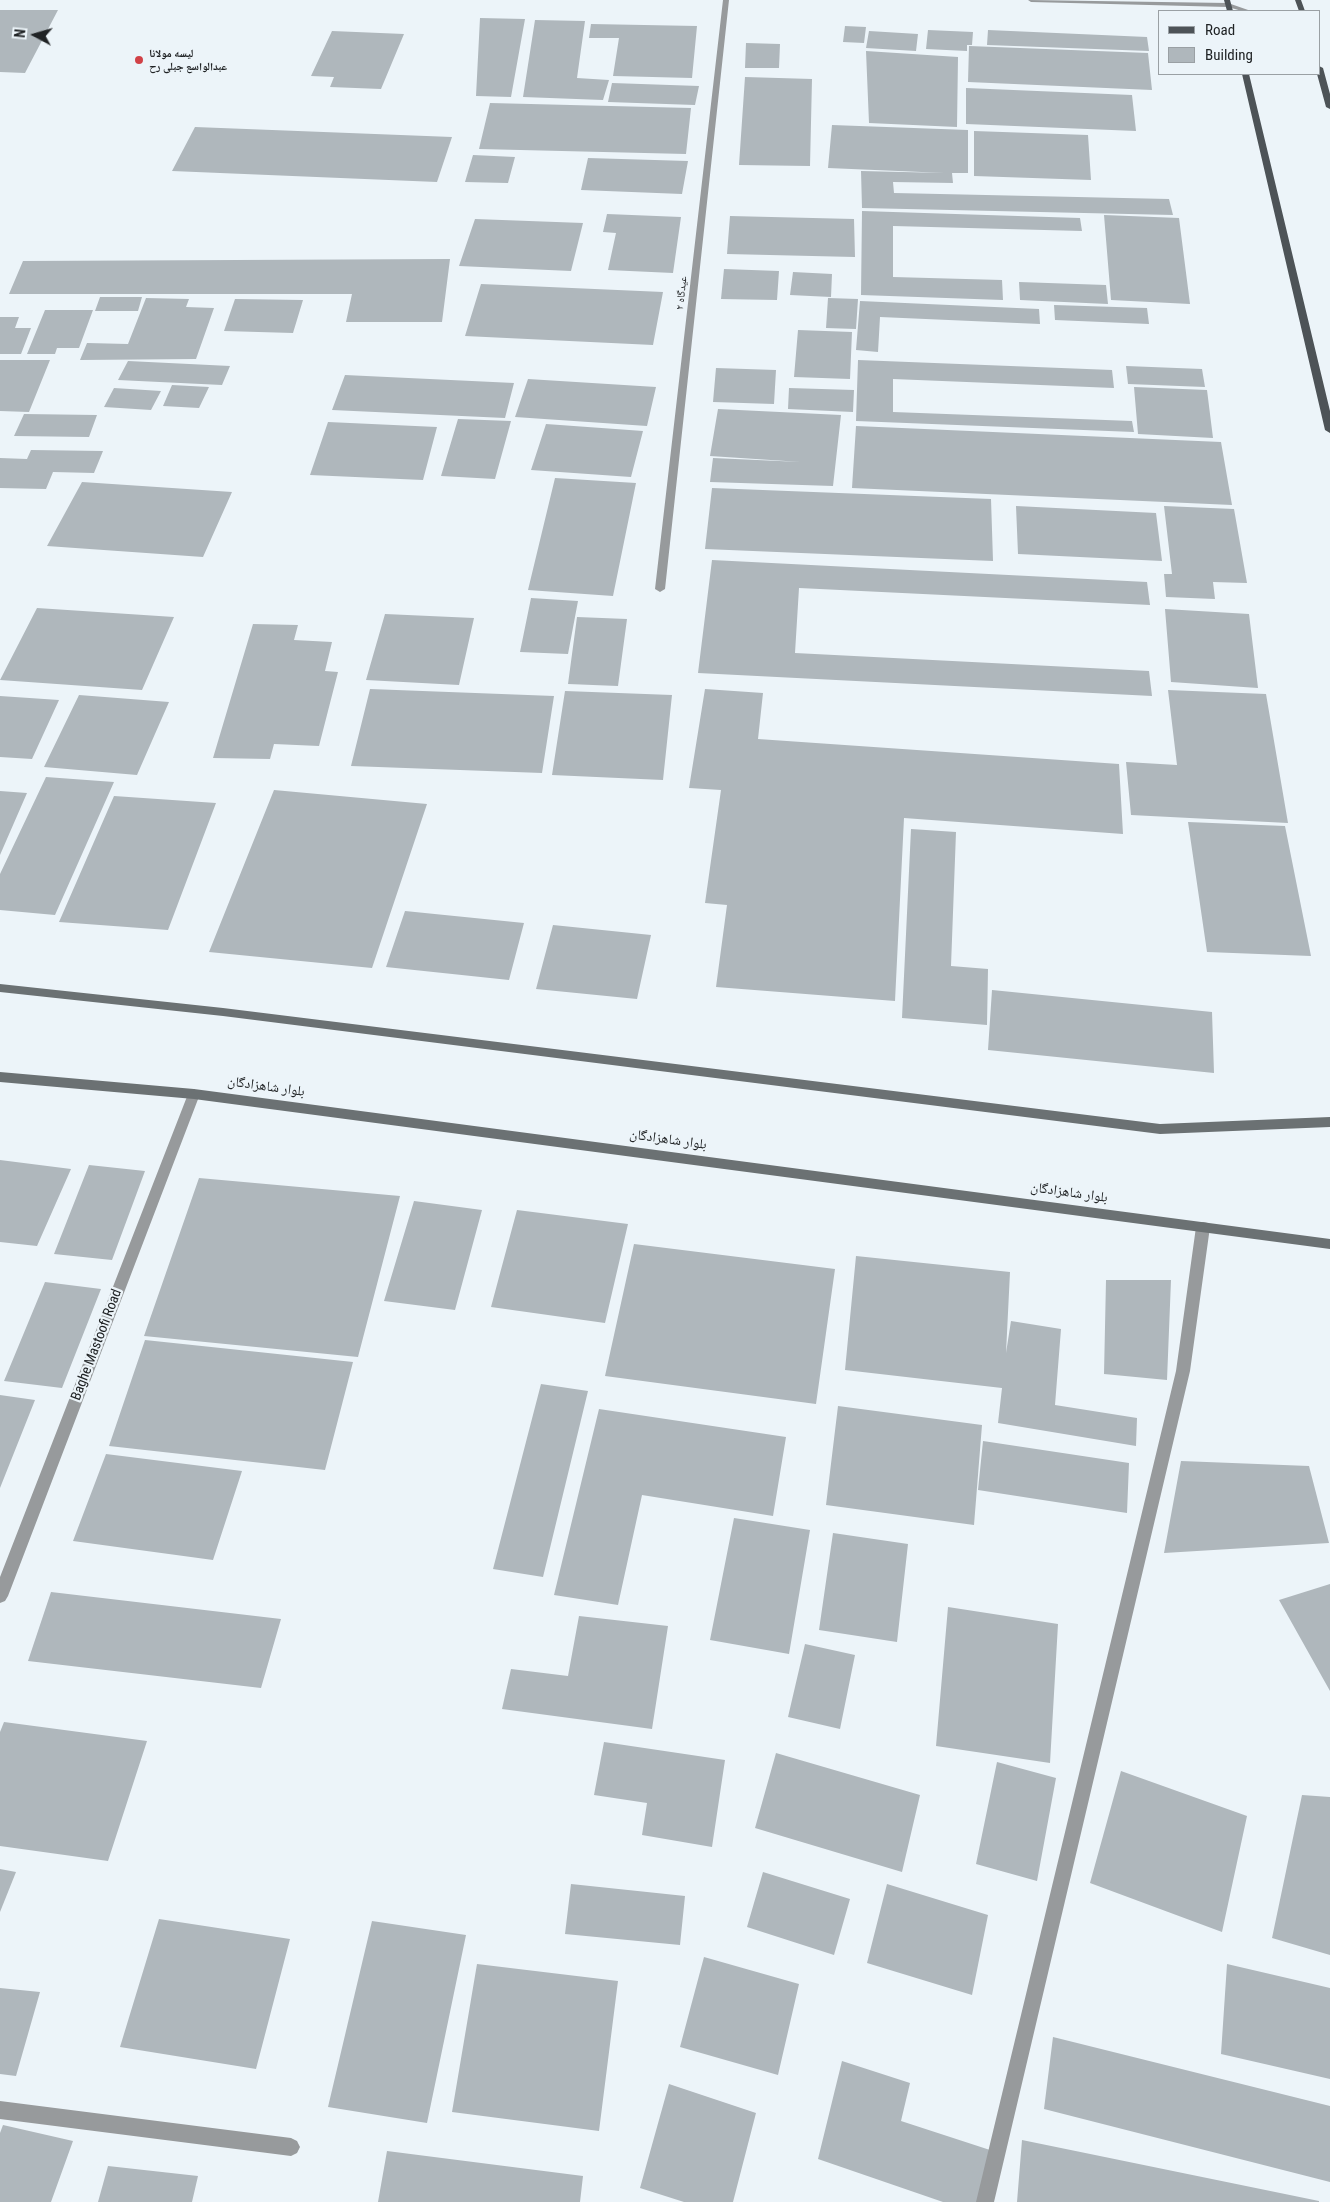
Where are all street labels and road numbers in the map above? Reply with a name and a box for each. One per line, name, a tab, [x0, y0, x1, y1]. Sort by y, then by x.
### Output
street label: عیدگاه ۲	[674, 275, 690, 311]
street label: بلوار شاهزادگان	[226, 1073, 306, 1101]
street label: بلوار شاهزادگان	[628, 1126, 708, 1154]
street label: بلوار شاهزادگان	[1029, 1179, 1109, 1207]
street label: Baghe Mastoofi Road	[68, 1287, 126, 1403]

